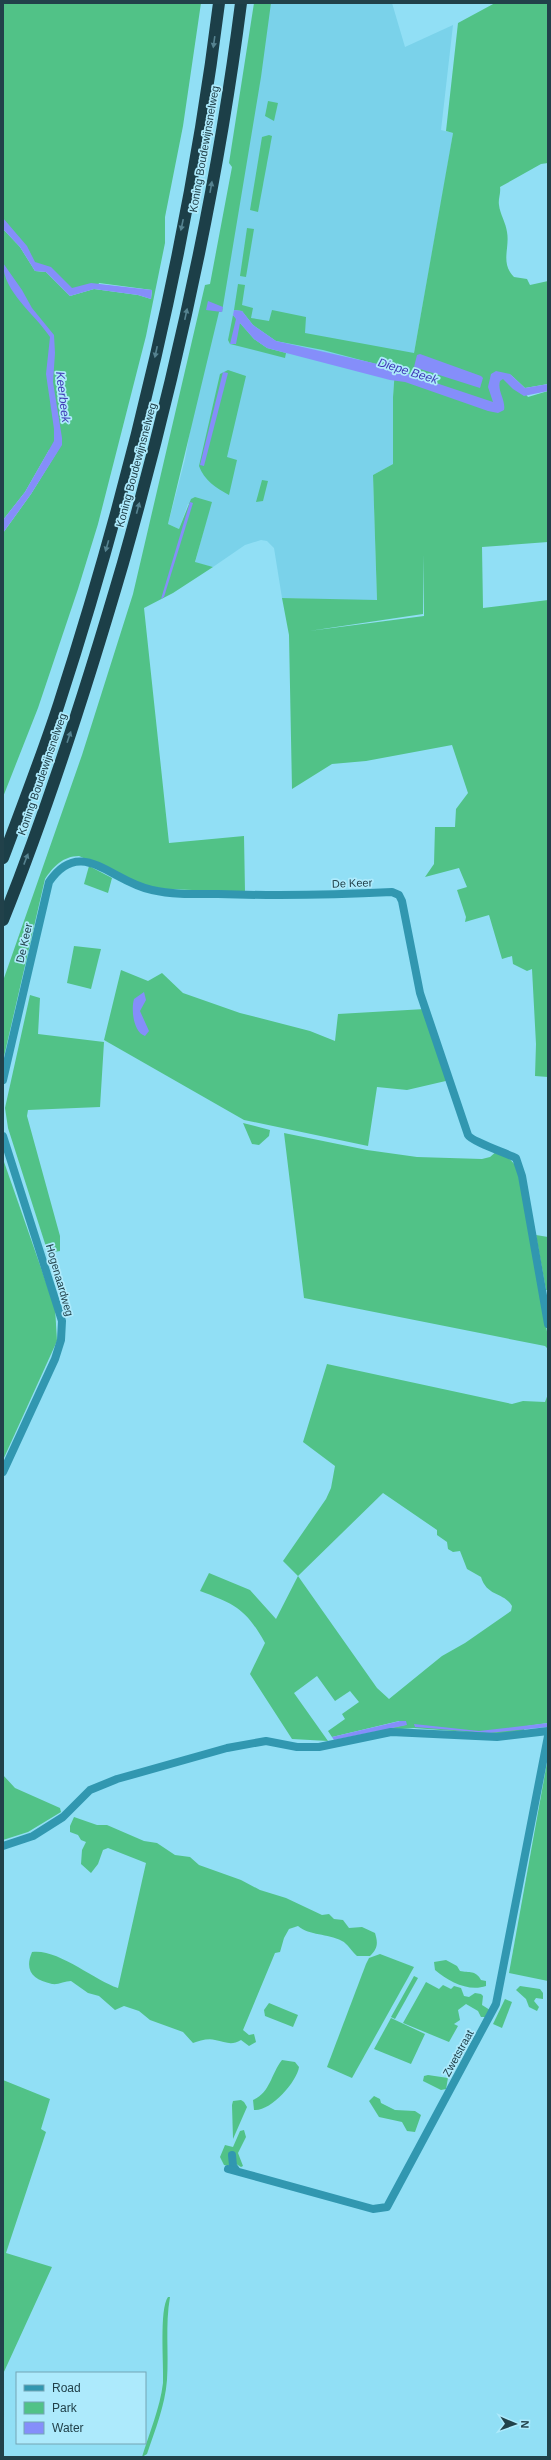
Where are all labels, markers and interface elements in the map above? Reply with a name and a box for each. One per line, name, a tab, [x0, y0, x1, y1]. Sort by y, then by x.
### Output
one-way arrow	[211, 36, 217, 48]
street label: Koning Boudewijnsnelweg	[187, 85, 221, 213]
one-way arrow	[208, 181, 214, 193]
one-way arrow	[179, 219, 185, 231]
one-way arrow	[183, 308, 189, 320]
one-way arrow	[153, 346, 159, 358]
water label: Diepe Beek	[376, 355, 441, 387]
water label: Keerbeek	[53, 371, 73, 424]
street label: Koning Boudewijnsnelweg	[114, 401, 158, 529]
one-way arrow	[135, 502, 141, 514]
one-way arrow	[104, 540, 110, 552]
street label: Koning Boudewijnsnelweg	[15, 711, 69, 837]
one-way arrow	[67, 730, 73, 742]
one-way arrow	[24, 853, 30, 865]
street label: De Keer	[332, 876, 373, 890]
street label: De Keer	[14, 922, 34, 964]
street label: Hogenaardweg	[44, 1242, 76, 1318]
street label: Zwetstraat	[440, 2028, 476, 2078]
legend	[16, 2372, 146, 2444]
text: Road	[52, 2381, 81, 2395]
text: Park	[52, 2401, 78, 2415]
north arrow	[495, 2404, 535, 2444]
text: N	[519, 2420, 531, 2429]
text: Water	[52, 2421, 84, 2435]

